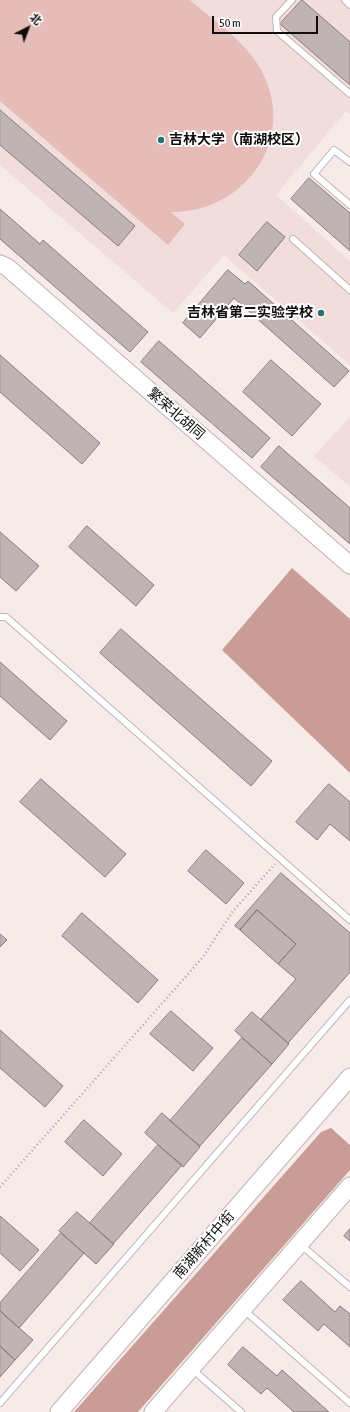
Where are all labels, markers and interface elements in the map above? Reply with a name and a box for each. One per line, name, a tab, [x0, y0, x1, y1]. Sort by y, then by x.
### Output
north arrow	[8, 8, 48, 48]
scale bar	[214, 8, 320, 34]
text: 北	[28, 11, 44, 27]
text: 50 m	[219, 16, 241, 30]
place label: 吉林大学（南湖校区）	[169, 132, 309, 148]
marker: 吉林大学（南湖校区）	[156, 135, 166, 145]
place label: 吉林省第二实验学校	[187, 305, 313, 321]
marker: 吉林省第二实验学校	[316, 308, 326, 318]
street label: 繁荣北胡同	[144, 385, 208, 443]
street label: 南湖新村中街	[170, 1208, 238, 1282]

